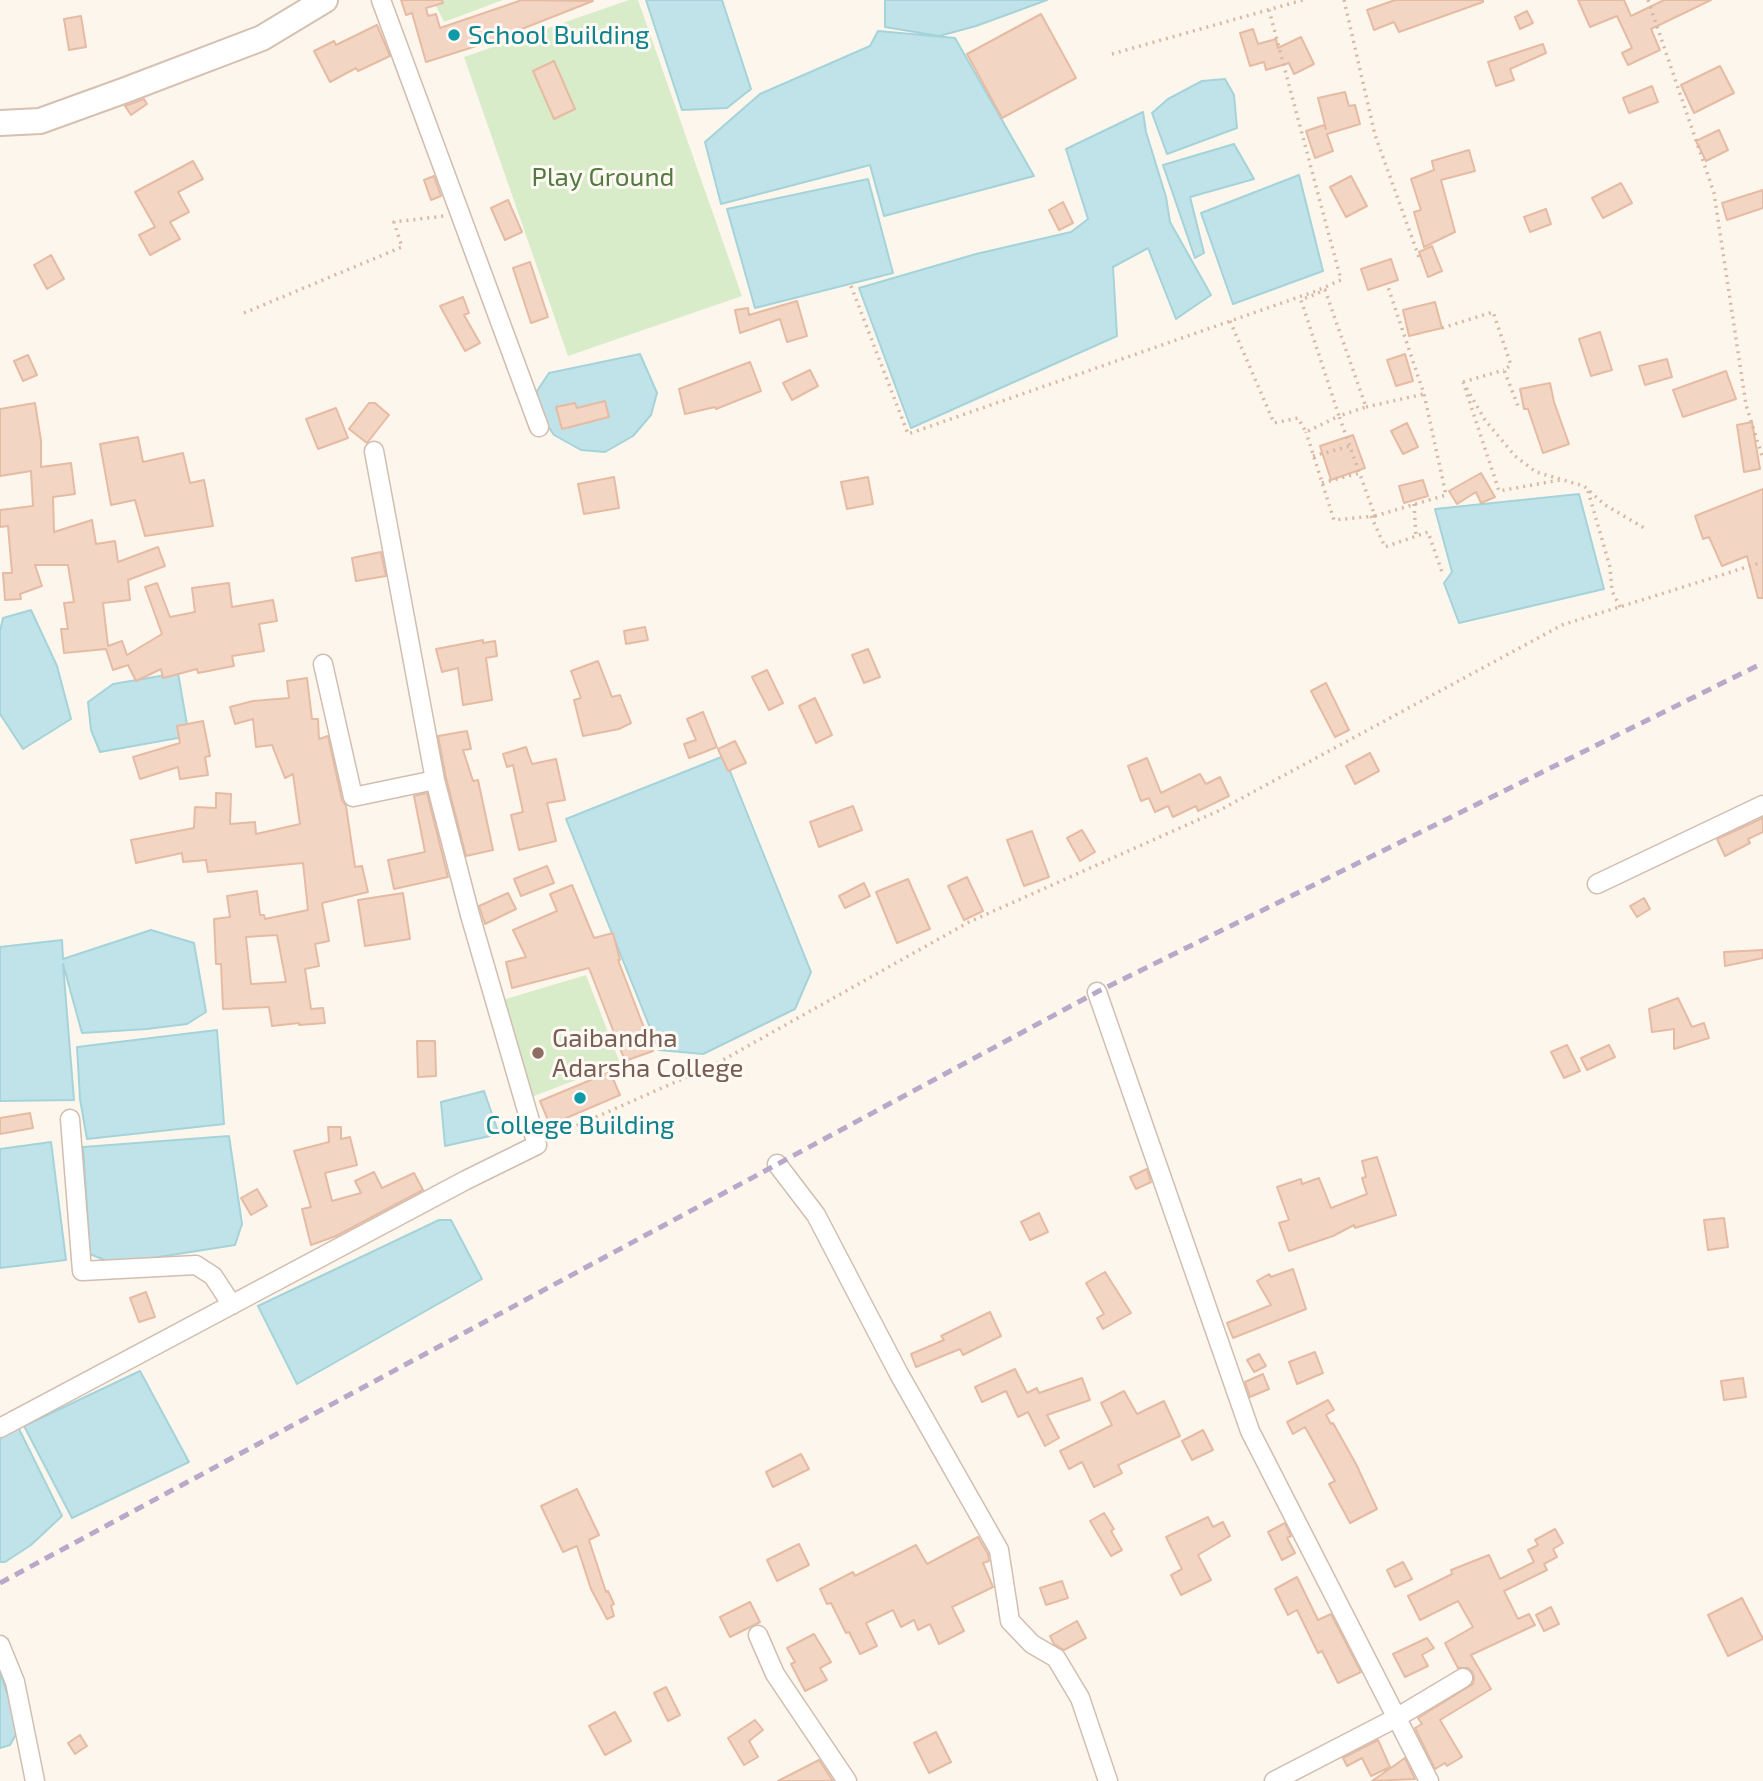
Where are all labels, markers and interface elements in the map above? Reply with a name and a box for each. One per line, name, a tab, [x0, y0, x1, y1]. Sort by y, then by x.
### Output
place label: School Building	[468, 19, 650, 51]
marker: School Building	[446, 27, 462, 43]
park label: Play Ground	[532, 161, 674, 193]
place label: Gaibandha Adarsha College	[552, 1022, 744, 1084]
marker: Gaibandha Adarsha College	[530, 1045, 546, 1061]
marker: College Building	[572, 1090, 588, 1106]
place label: College Building	[485, 1109, 675, 1141]

